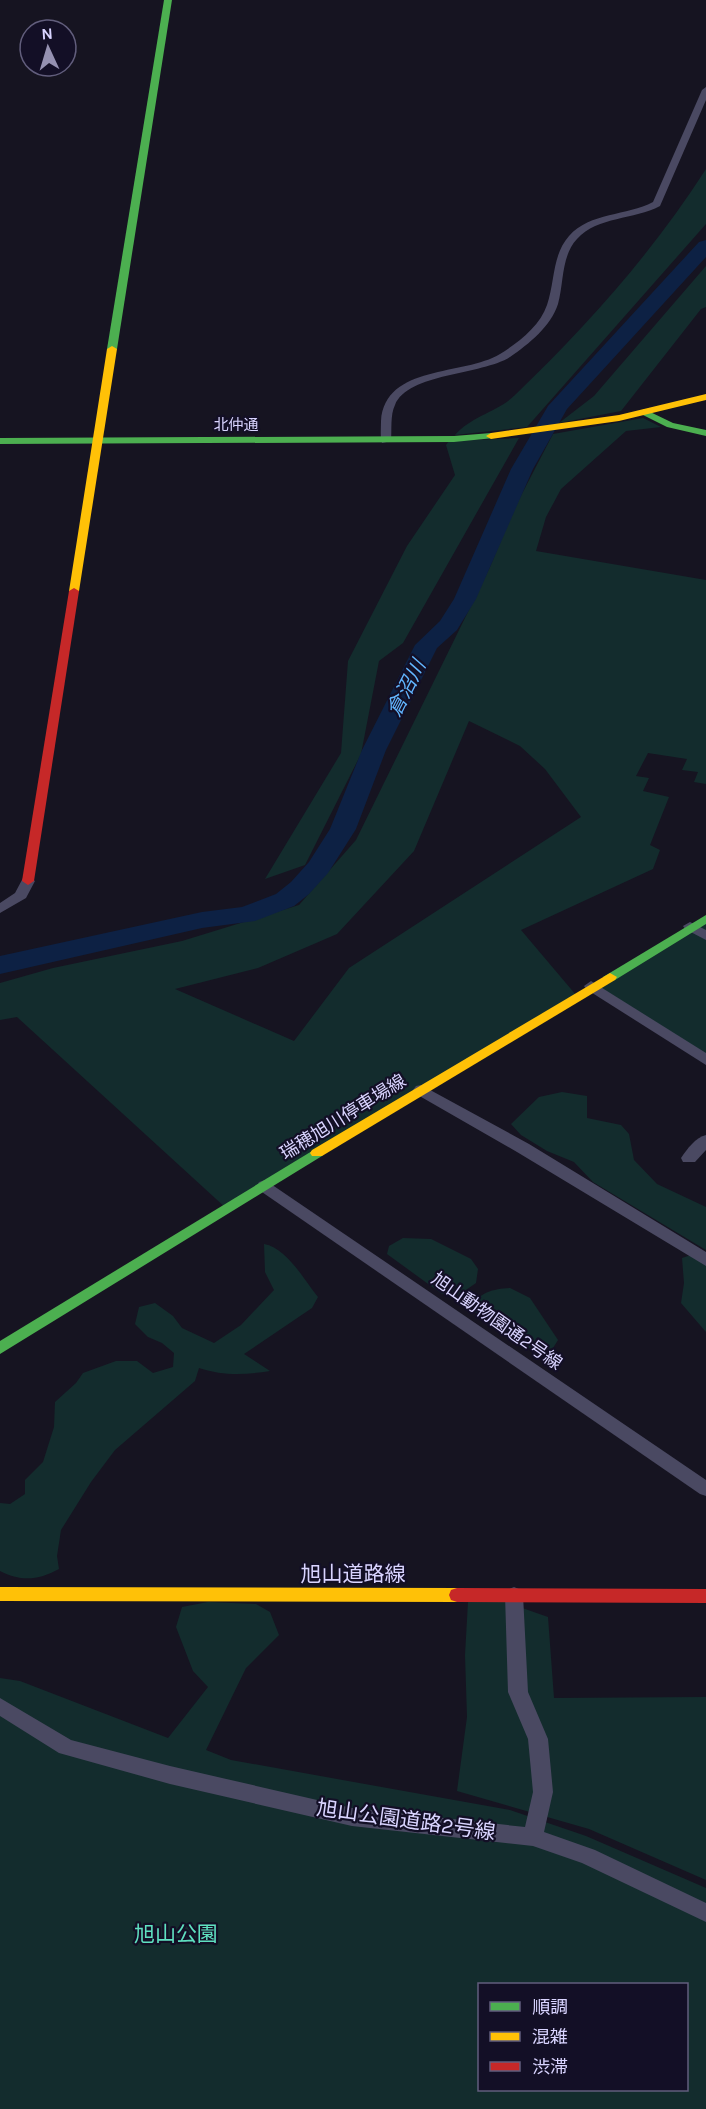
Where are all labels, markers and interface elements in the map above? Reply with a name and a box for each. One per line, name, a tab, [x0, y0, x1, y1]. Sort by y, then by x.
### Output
north arrow	[18, 18, 78, 78]
text: N	[41, 24, 53, 43]
street label: 北仲通	[213, 416, 259, 434]
water label: 倉沼川	[383, 654, 431, 720]
street label: 瑞穂旭川停車場線	[276, 1070, 410, 1164]
street label: 旭山動物園通2号線	[427, 1268, 567, 1374]
street label: 旭山道路線	[301, 1562, 406, 1586]
street label: 旭山公園道路2号線	[315, 1796, 497, 1844]
park label: 旭山公園	[134, 1922, 218, 1946]
legend	[478, 1983, 688, 2091]
text: 順調	[532, 1996, 568, 2018]
text: 混雑	[532, 2026, 568, 2048]
text: 渋滞	[532, 2056, 568, 2078]

